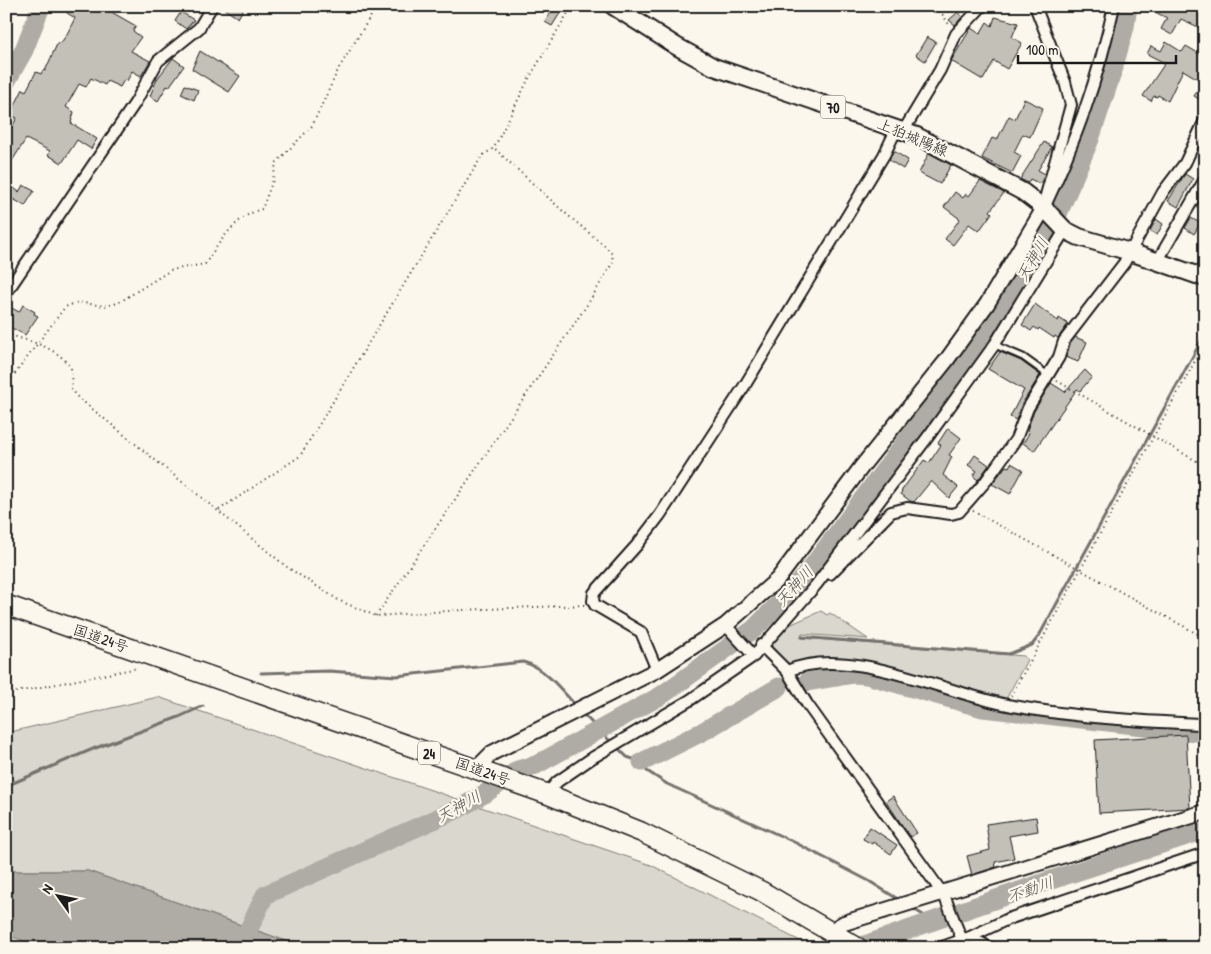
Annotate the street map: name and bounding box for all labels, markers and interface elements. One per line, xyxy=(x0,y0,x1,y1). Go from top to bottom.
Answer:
scale bar xyxy=(1018,32,1176,64)
text: 100 m xyxy=(1026,39,1059,60)
road number: 70 xyxy=(820,95,846,118)
street label: 上狛城陽線 xyxy=(874,113,952,161)
water label: 天神川 xyxy=(1010,233,1054,285)
water label: 天神川 xyxy=(770,561,818,611)
street label: 国道24号 xyxy=(70,619,132,657)
road number: 24 xyxy=(418,741,440,764)
street label: 国道24号 xyxy=(452,752,514,790)
water label: 天神川 xyxy=(432,785,484,827)
water label: 不動川 xyxy=(1004,871,1056,907)
north arrow xyxy=(32,872,82,922)
text: N xyxy=(37,880,57,897)

